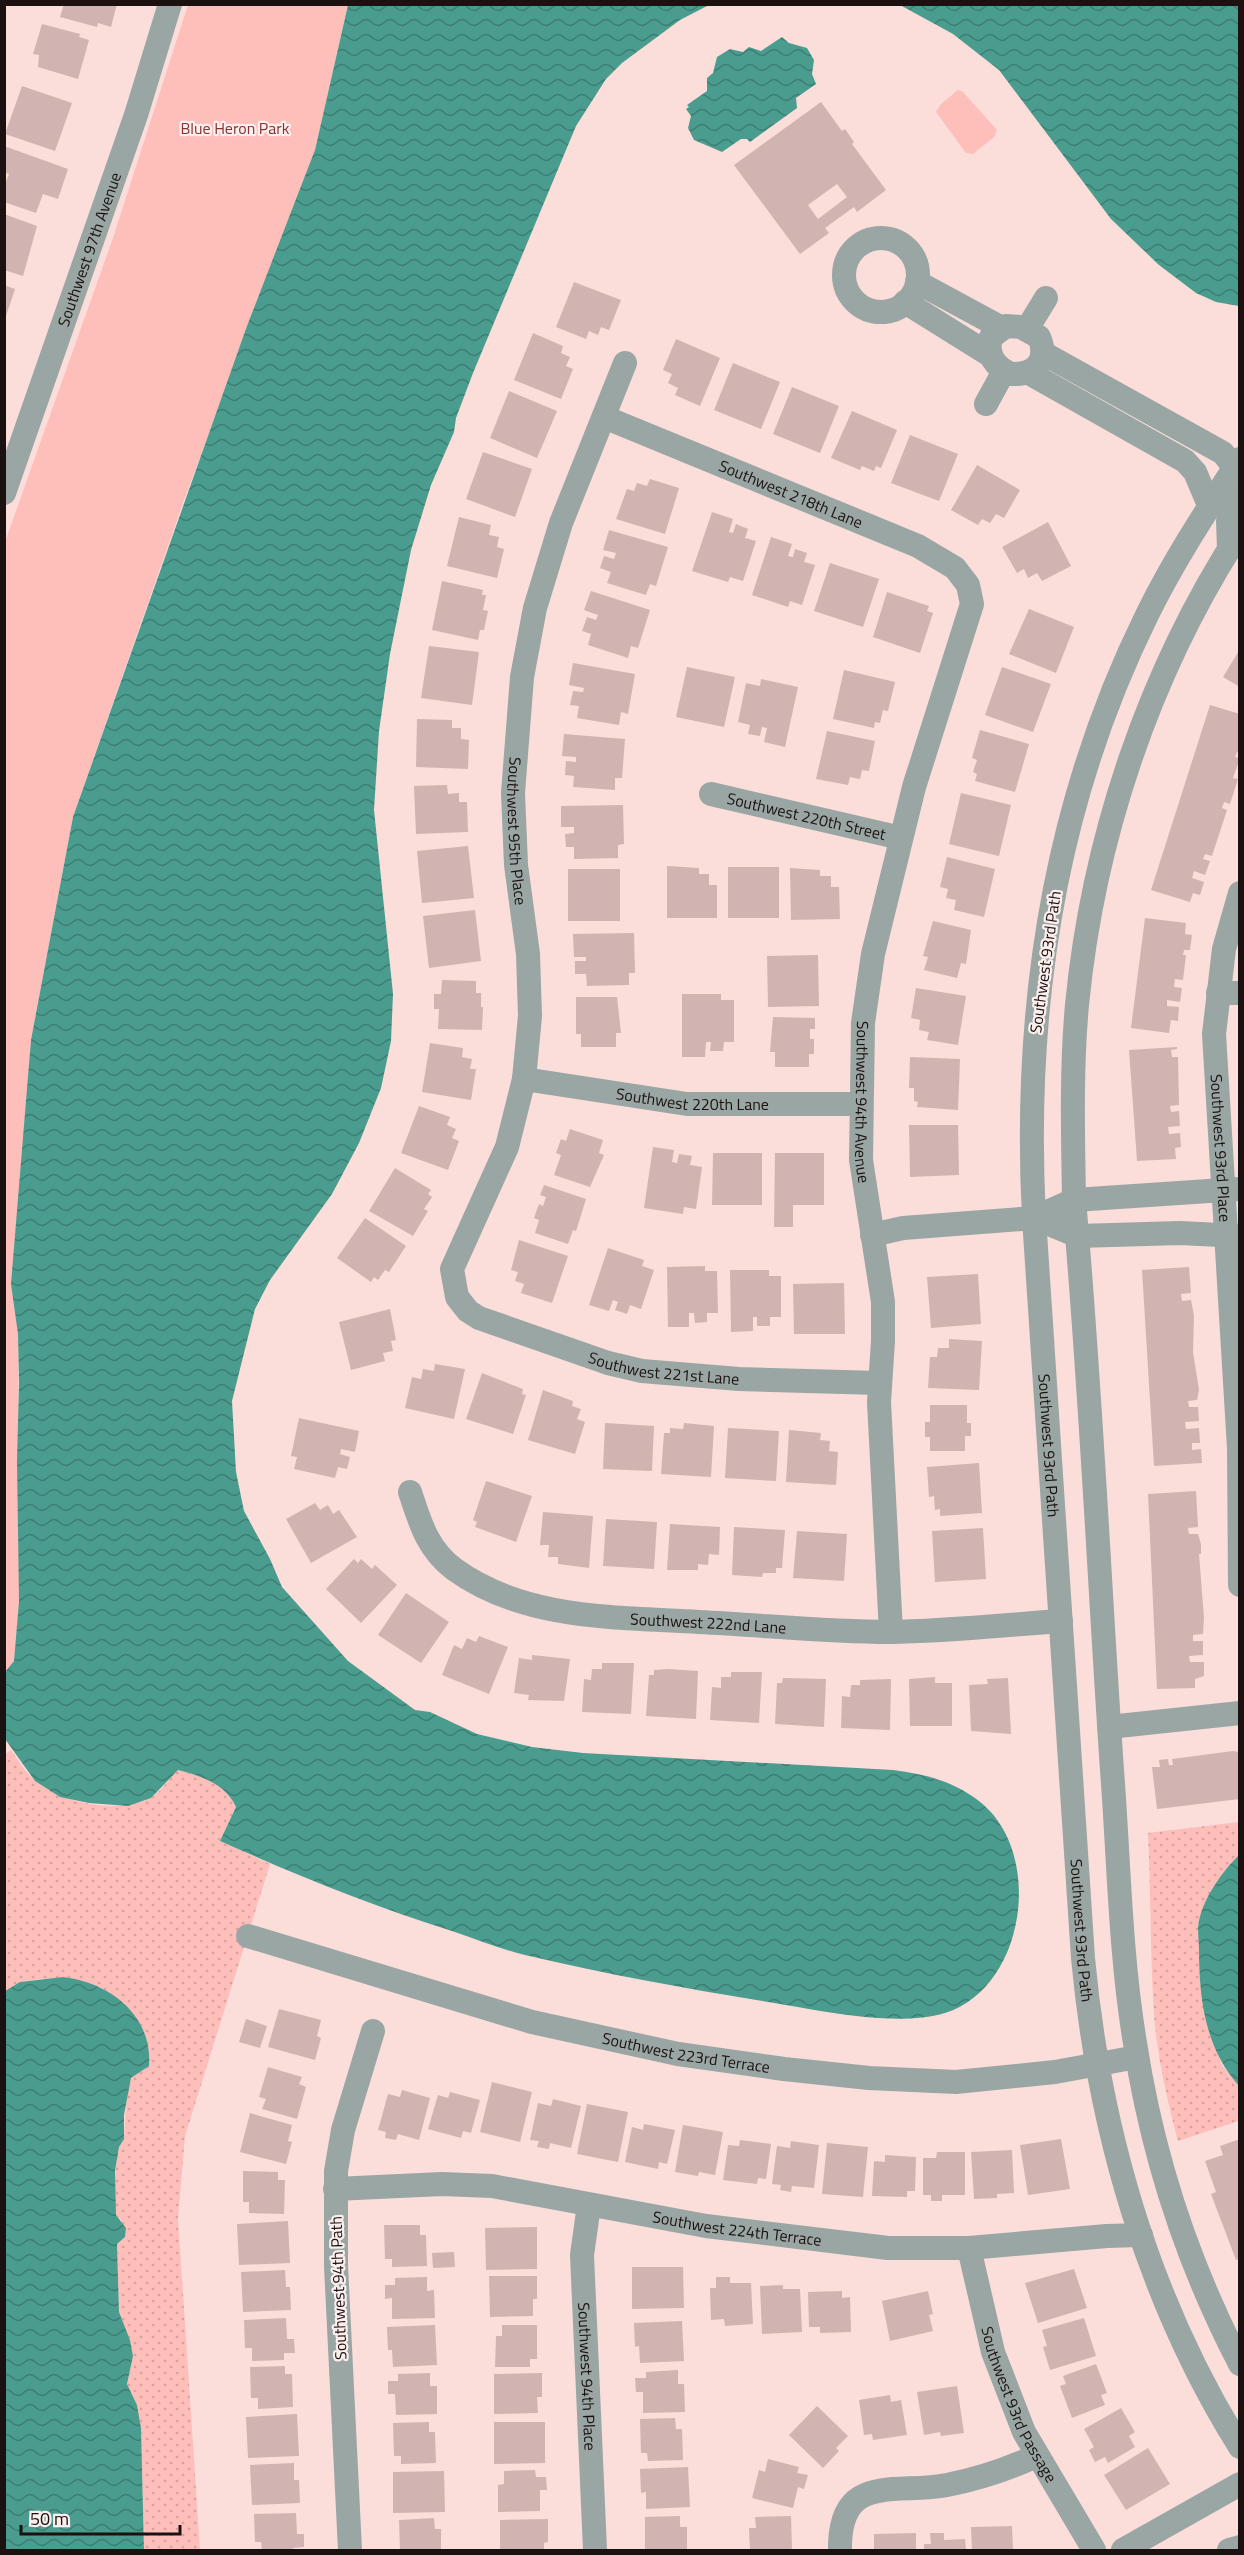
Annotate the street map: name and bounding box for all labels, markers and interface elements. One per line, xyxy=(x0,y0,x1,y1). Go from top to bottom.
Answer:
park label: Blue Heron Park xyxy=(180,116,290,140)
street label: Southwest 97th Avenue xyxy=(51,169,127,330)
street label: Southwest 218th Lane xyxy=(715,453,866,534)
street label: Southwest 95th Place xyxy=(501,756,533,907)
street label: Southwest 220th Street xyxy=(725,786,889,846)
street label: Southwest 93rd Path xyxy=(1023,889,1067,1035)
street label: Southwest 94th Avenue xyxy=(849,1021,876,1185)
street label: Southwest 93rd Place xyxy=(1204,1073,1237,1223)
street label: Southwest 220th Lane xyxy=(614,1081,769,1116)
street label: Southwest 221st Lane xyxy=(585,1345,740,1391)
street label: Southwest 93rd Path xyxy=(1032,1373,1066,1518)
street label: Southwest 222nd Lane xyxy=(629,1606,787,1640)
street label: Southwest 93rd Path xyxy=(1064,1858,1100,2003)
street label: Southwest 223rd Terrace xyxy=(600,2026,772,2079)
street label: Southwest 224th Terrace xyxy=(651,2204,823,2252)
street label: Southwest 94th Path xyxy=(323,2216,353,2360)
street label: Southwest 94th Place xyxy=(572,2302,603,2451)
street label: Southwest 93rd Passage xyxy=(975,2324,1063,2487)
scale bar xyxy=(21,2498,180,2536)
text: 50 m xyxy=(30,2505,69,2532)

